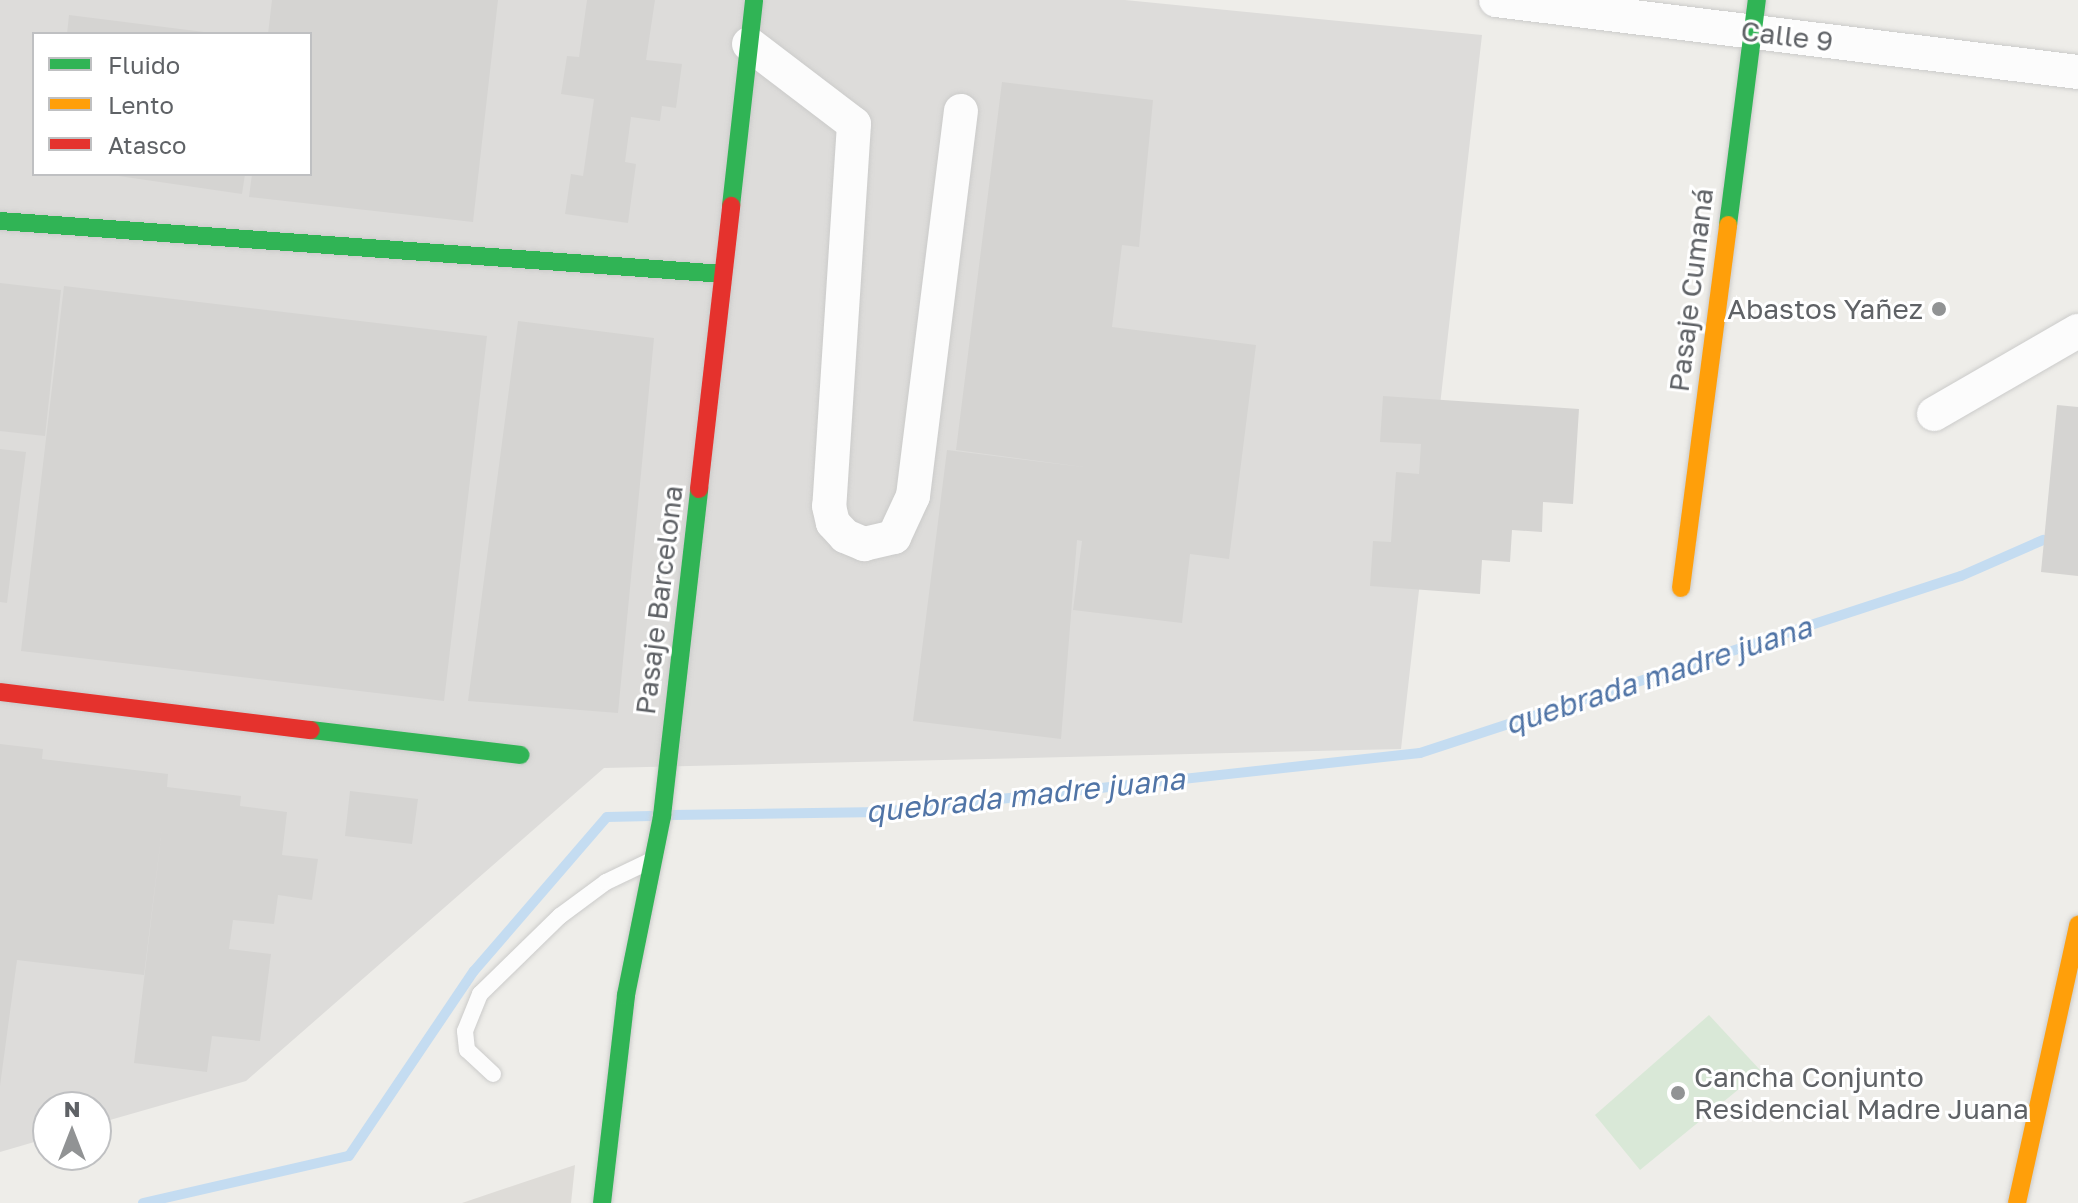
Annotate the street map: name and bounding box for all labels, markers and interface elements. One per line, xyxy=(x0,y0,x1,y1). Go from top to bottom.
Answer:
street label: Calle 9 xyxy=(1739,14,1835,58)
legend xyxy=(32,32,312,176)
text: Fluido xyxy=(108,50,180,79)
text: Lento xyxy=(108,90,174,119)
text: Atasco xyxy=(108,130,186,159)
street label: Pasaje Cumaná xyxy=(1662,186,1720,394)
place label: Abastos Yañez xyxy=(1727,292,1923,326)
marker: Abastos Yañez xyxy=(1930,300,1948,318)
street label: Pasaje Barcelona xyxy=(628,484,690,716)
water label: quebrada madre juana xyxy=(1500,608,1816,742)
water label: quebrada madre juana xyxy=(864,760,1186,830)
place label: Cancha Conjunto Residencial Madre Juana xyxy=(1694,1060,2029,1126)
marker: Cancha Conjunto Residencial Madre Juana xyxy=(1669,1084,1687,1102)
north arrow xyxy=(32,1091,112,1171)
text: N xyxy=(64,1095,80,1122)

